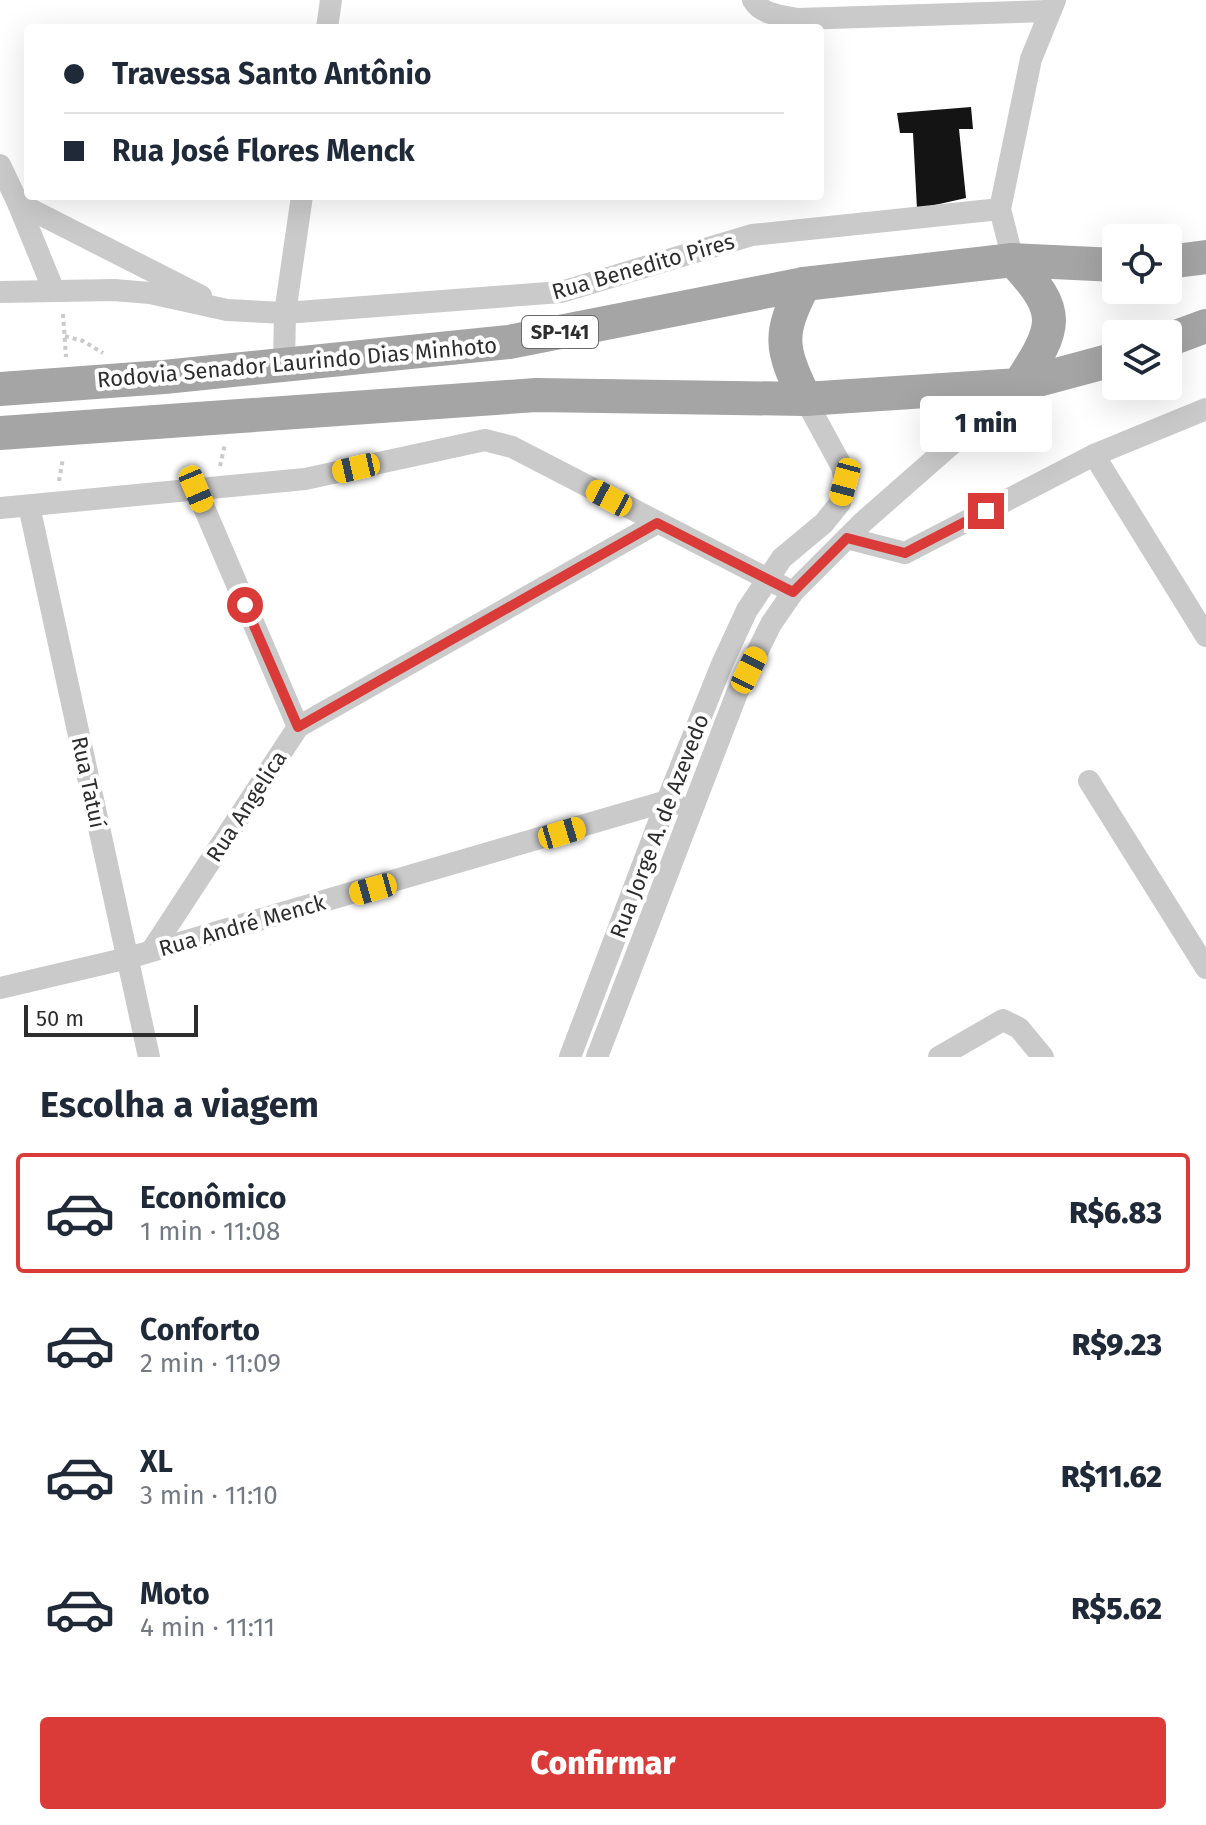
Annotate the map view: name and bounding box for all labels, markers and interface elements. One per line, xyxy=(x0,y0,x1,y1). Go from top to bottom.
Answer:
text: Travessa Santo Antônio xyxy=(112,56,431,92)
text: Rua José Flores Menck xyxy=(112,133,415,169)
map controls xyxy=(1102,224,1182,400)
button: locate xyxy=(1102,224,1182,304)
street label: Rua Benedito Pires xyxy=(549,227,738,305)
road number: SP-141 xyxy=(522,316,598,348)
button: layers xyxy=(1102,320,1182,400)
street label: Rodovia Senador Laurindo Dias Minhoto xyxy=(96,332,498,393)
callout: 1 min xyxy=(920,395,1052,451)
text: 1 min xyxy=(955,408,1017,439)
car xyxy=(330,451,382,485)
car xyxy=(827,456,863,508)
car xyxy=(176,462,216,516)
car xyxy=(582,476,636,520)
route end xyxy=(968,493,1004,529)
route start xyxy=(227,587,263,623)
car xyxy=(728,643,770,697)
street label: Rua Jorge A. de Azevedo xyxy=(604,710,715,942)
street label: Rua Tatuí xyxy=(66,734,111,830)
street label: Rua Angelica xyxy=(200,745,292,867)
car xyxy=(536,815,588,851)
car xyxy=(347,871,399,907)
street label: Rua André Menck xyxy=(156,889,329,962)
scale bar xyxy=(24,1001,198,1037)
text: 50 m xyxy=(36,1005,84,1032)
text: Escolha a viagem xyxy=(40,1083,319,1127)
icon: car xyxy=(44,1177,116,1249)
text: Econômico xyxy=(140,1180,286,1216)
text: R$6.83 xyxy=(1069,1195,1162,1231)
text: 1 min · 11:08 xyxy=(140,1216,280,1247)
icon: car xyxy=(44,1309,116,1381)
text: Conforto xyxy=(140,1312,260,1348)
text: R$9.23 xyxy=(1072,1327,1162,1363)
text: 2 min · 11:09 xyxy=(140,1348,281,1379)
icon: car xyxy=(44,1441,116,1513)
text: XL xyxy=(140,1444,173,1480)
text: R$11.62 xyxy=(1061,1459,1162,1495)
text: 3 min · 11:10 xyxy=(140,1480,278,1511)
icon: car xyxy=(44,1573,116,1645)
text: Moto xyxy=(140,1576,210,1612)
text: R$5.62 xyxy=(1071,1591,1162,1627)
text: 4 min · 11:11 xyxy=(140,1612,275,1643)
button: Confirmar xyxy=(40,1717,1166,1809)

